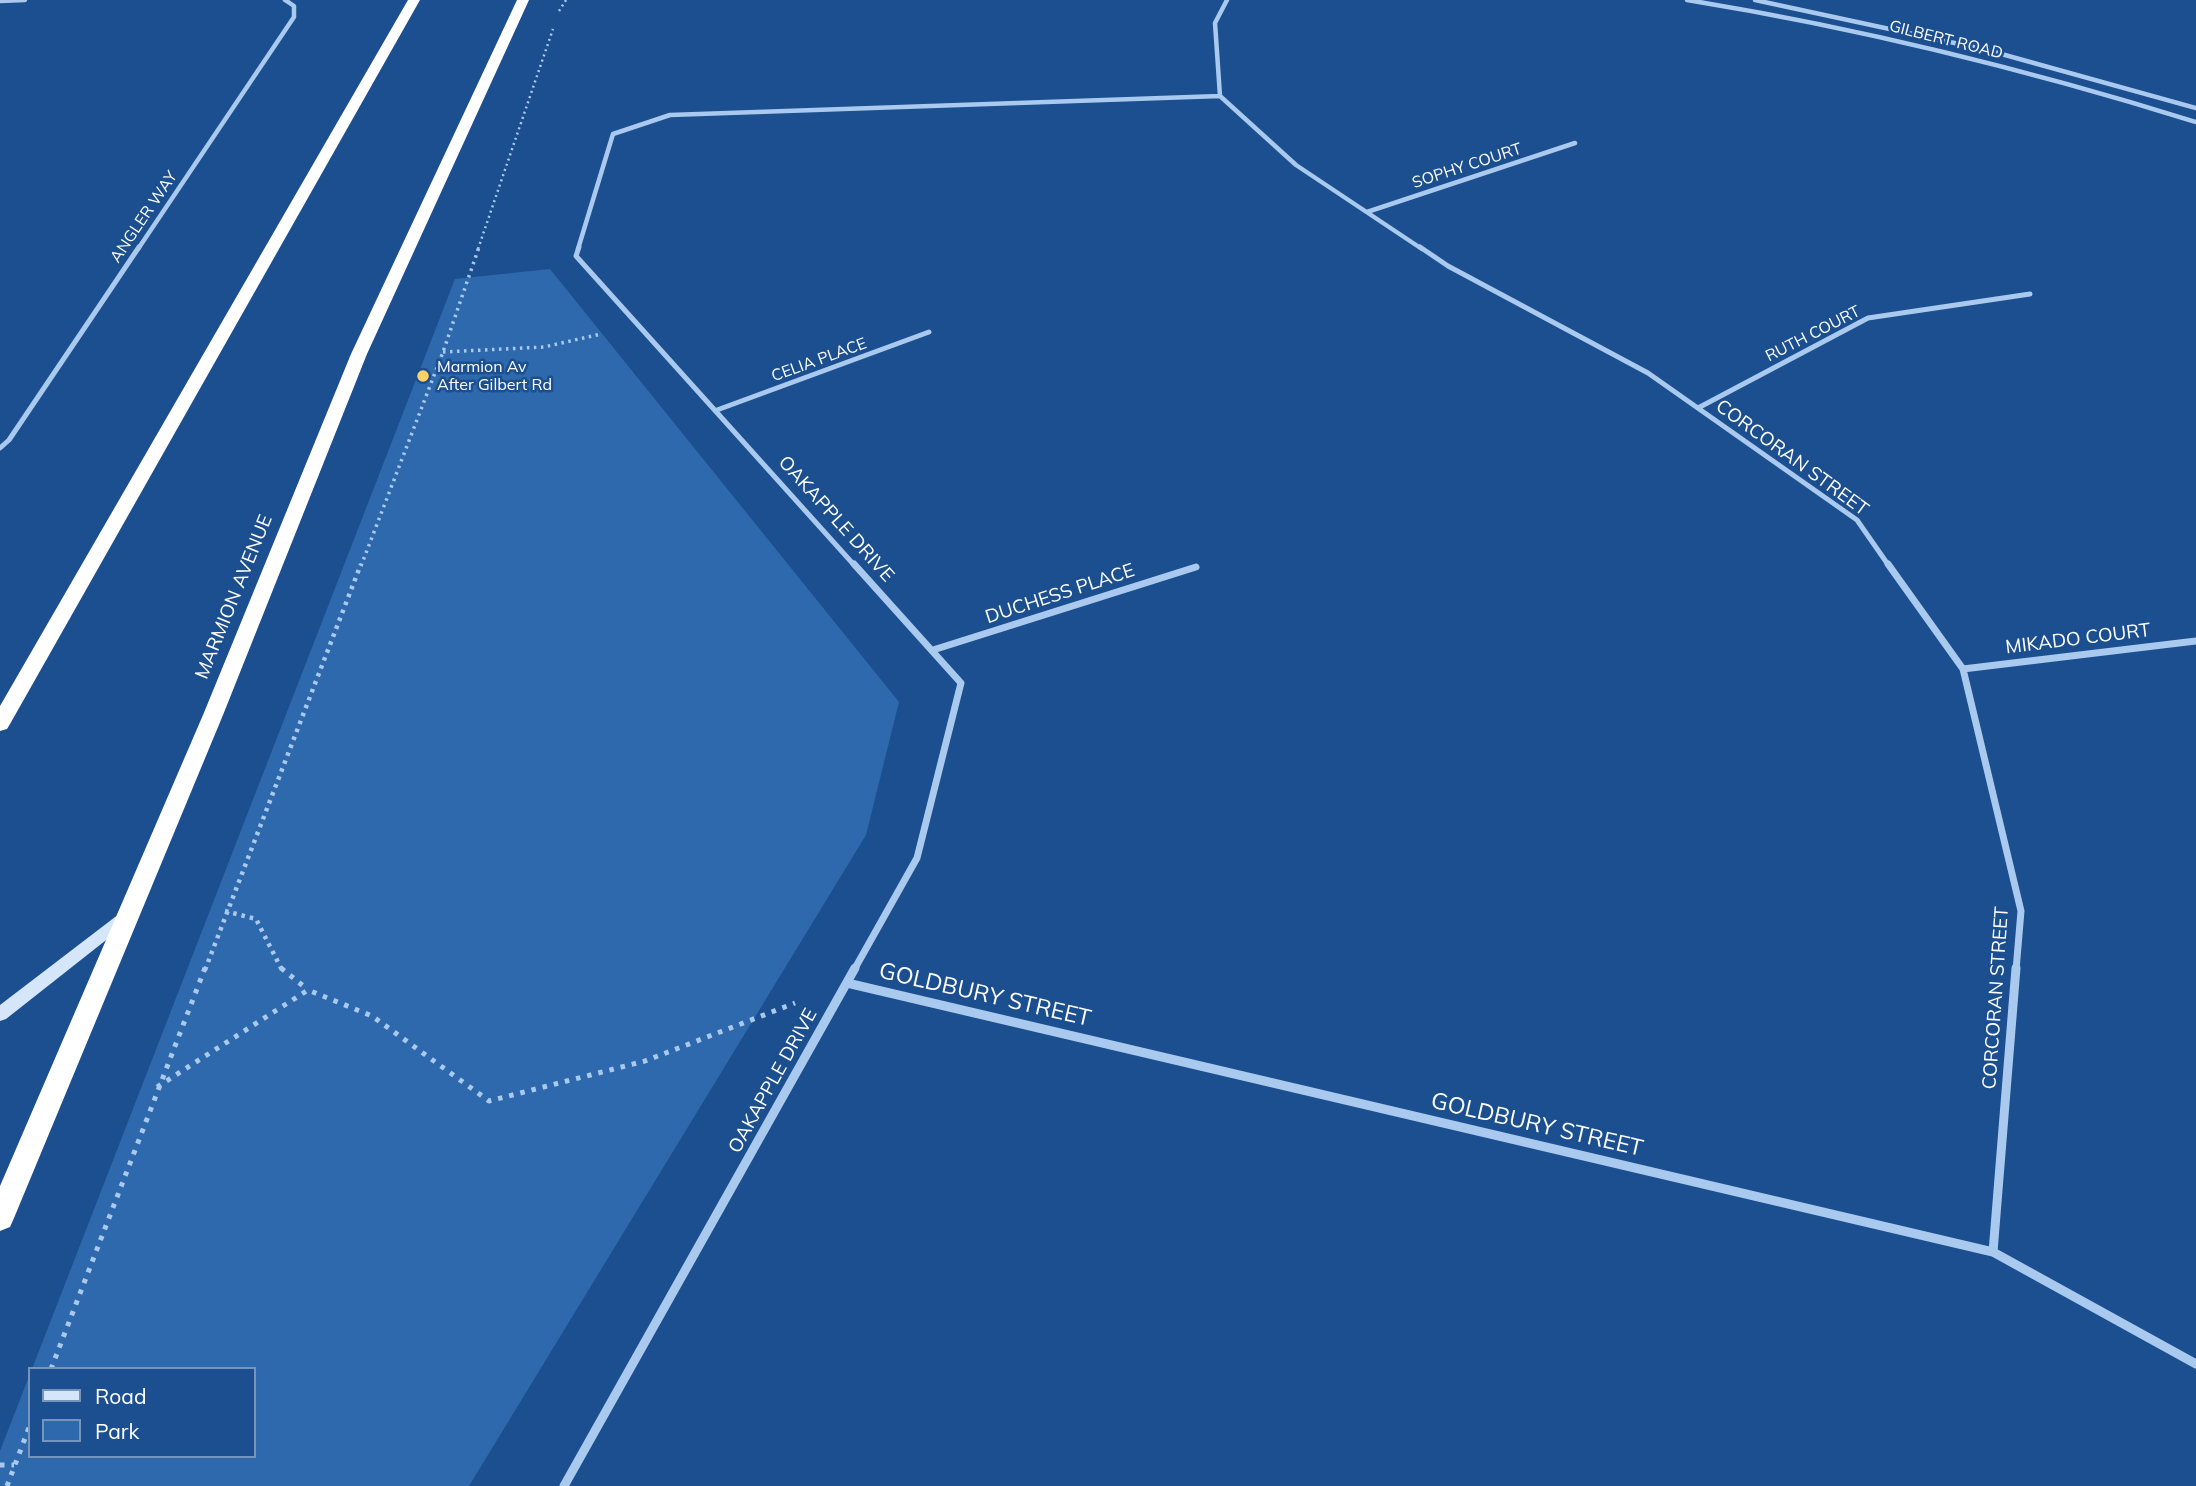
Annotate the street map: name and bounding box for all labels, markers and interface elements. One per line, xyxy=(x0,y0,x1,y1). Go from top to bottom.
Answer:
street label: GILBERT ROAD xyxy=(1887,17,2005,63)
street label: SOPHY COURT xyxy=(1410,139,1524,193)
street label: ANGLER WAY xyxy=(106,168,182,266)
street label: RUTH COURT xyxy=(1762,302,1864,366)
street label: CELIA PLACE xyxy=(769,334,869,386)
place label: Marmion Av After Gilbert Rd xyxy=(437,357,552,395)
marker: Marmion Av After Gilbert Rd xyxy=(415,368,431,384)
street label: CORCORAN STREET xyxy=(1711,395,1873,521)
street label: OAKAPPLE DRIVE xyxy=(773,451,899,587)
street label: MARMION AVENUE xyxy=(191,512,277,682)
street label: DUCHESS PLACE xyxy=(983,559,1137,629)
street label: MIKADO COURT xyxy=(2004,619,2152,659)
street label: CORCORAN STREET xyxy=(1978,906,2014,1090)
street label: GOLDBURY STREET xyxy=(876,957,1094,1033)
street label: OAKAPPLE DRIVE xyxy=(724,1005,822,1157)
street label: GOLDBURY STREET xyxy=(1428,1087,1646,1163)
legend xyxy=(28,1367,256,1458)
text: Road xyxy=(95,1383,146,1409)
text: Park xyxy=(95,1418,139,1444)

